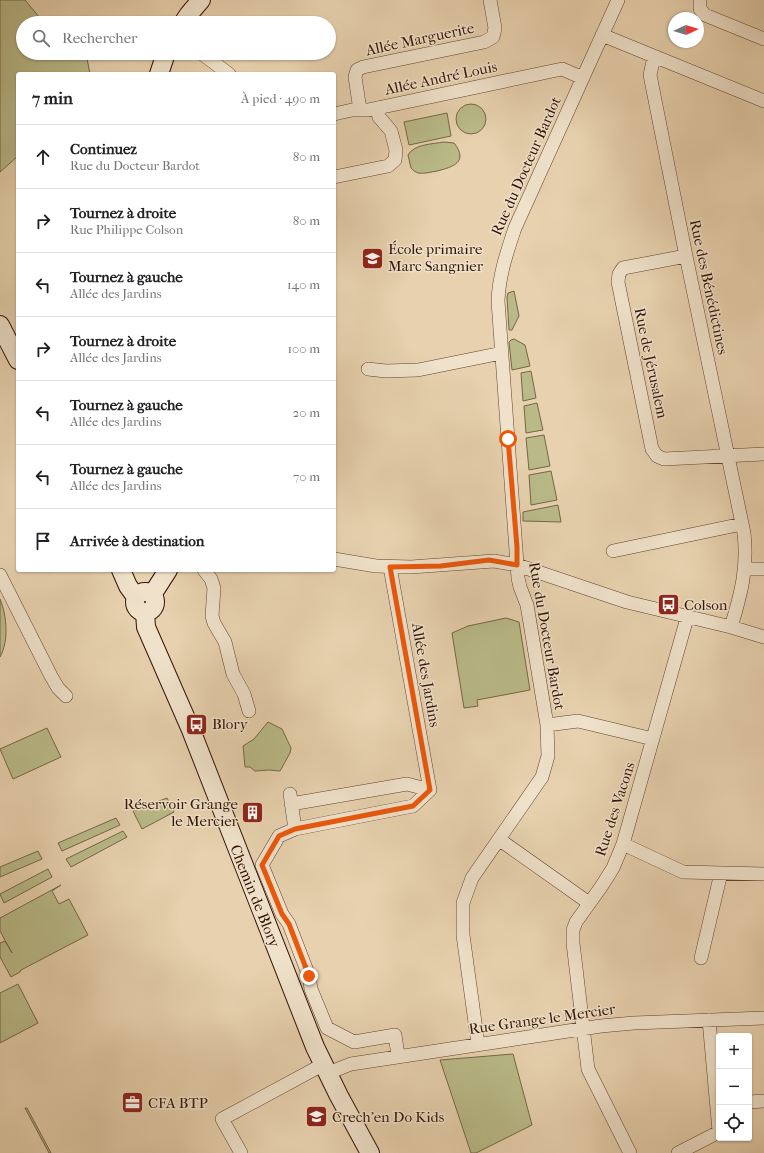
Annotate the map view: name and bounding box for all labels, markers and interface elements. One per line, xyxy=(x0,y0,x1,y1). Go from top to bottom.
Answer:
north arrow xyxy=(668,12,704,48)
search box xyxy=(16,16,336,60)
street label: Allée Marguerite xyxy=(363,19,477,60)
icon: search xyxy=(30,27,52,49)
text: Rechercher xyxy=(62,29,137,47)
street label: Allée André Louis xyxy=(382,57,499,99)
text: 7 min xyxy=(32,88,73,108)
text: À pied · 490 m xyxy=(241,91,320,106)
street label: Rue du Docteur Bardot xyxy=(487,93,565,238)
text: Continuez xyxy=(70,140,137,158)
icon: ahead xyxy=(32,146,54,168)
text: 80 m xyxy=(293,149,320,164)
text: Rue du Docteur Bardot xyxy=(70,158,200,173)
text: Tournez à droite xyxy=(70,204,176,222)
icon: right xyxy=(32,210,54,232)
text: 80 m xyxy=(293,213,320,228)
street label: Rue des Bénédictines xyxy=(686,218,732,357)
text: Rue Philippe Colson xyxy=(70,222,183,237)
place label: École primaire Marc Sangnier xyxy=(388,240,484,275)
school or university icon: École primaire Marc Sangnier xyxy=(360,245,386,271)
text: Tournez à gauche xyxy=(70,268,183,286)
icon: left xyxy=(32,274,54,296)
text: 140 m xyxy=(287,277,320,292)
text: Allée des Jardins xyxy=(70,286,162,301)
street label: Rue de Jérusalem xyxy=(630,306,672,420)
text: Tournez à droite xyxy=(70,332,176,350)
icon: right xyxy=(32,338,54,360)
text: 100 m xyxy=(287,341,320,356)
text: Allée des Jardins xyxy=(70,350,162,365)
text: Tournez à gauche xyxy=(70,396,183,414)
icon: left xyxy=(32,402,54,424)
text: 20 m xyxy=(293,405,320,420)
text: Allée des Jardins xyxy=(70,414,162,429)
route start xyxy=(499,430,517,448)
text: Tournez à gauche xyxy=(70,460,183,478)
icon: left xyxy=(32,466,54,488)
text: 70 m xyxy=(293,469,320,484)
text: Allée des Jardins xyxy=(70,478,162,493)
icon: arrive xyxy=(32,530,54,552)
text: Arrivée à destination xyxy=(70,532,205,550)
street label: Rue du Docteur Bardot xyxy=(525,561,569,712)
bus stop icon: Colson xyxy=(655,592,681,618)
place label: Colson xyxy=(684,596,728,614)
street label: Allée des Jardins xyxy=(408,620,444,729)
bus stop icon: Blory xyxy=(183,711,209,737)
place label: Blory xyxy=(212,715,249,733)
street label: Rue des Vacons xyxy=(591,759,639,858)
place label: Réservoir Grange le Mercier xyxy=(124,795,239,830)
building icon: Réservoir Grange le Mercier xyxy=(240,800,266,826)
street label: Chemin de Blory xyxy=(226,842,284,951)
route end xyxy=(300,967,318,985)
street label: Rue Grange le Mercier xyxy=(468,1000,617,1038)
map controls xyxy=(716,1033,752,1141)
button: + xyxy=(716,1033,752,1069)
button: − xyxy=(716,1069,752,1105)
office icon: CFA BTP xyxy=(120,1090,146,1116)
place label: CFA BTP xyxy=(148,1094,208,1112)
school or university icon: Crech'en Do Kids xyxy=(303,1104,329,1130)
button: locate xyxy=(716,1105,752,1141)
place label: Crech'en Do Kids xyxy=(332,1108,445,1126)

